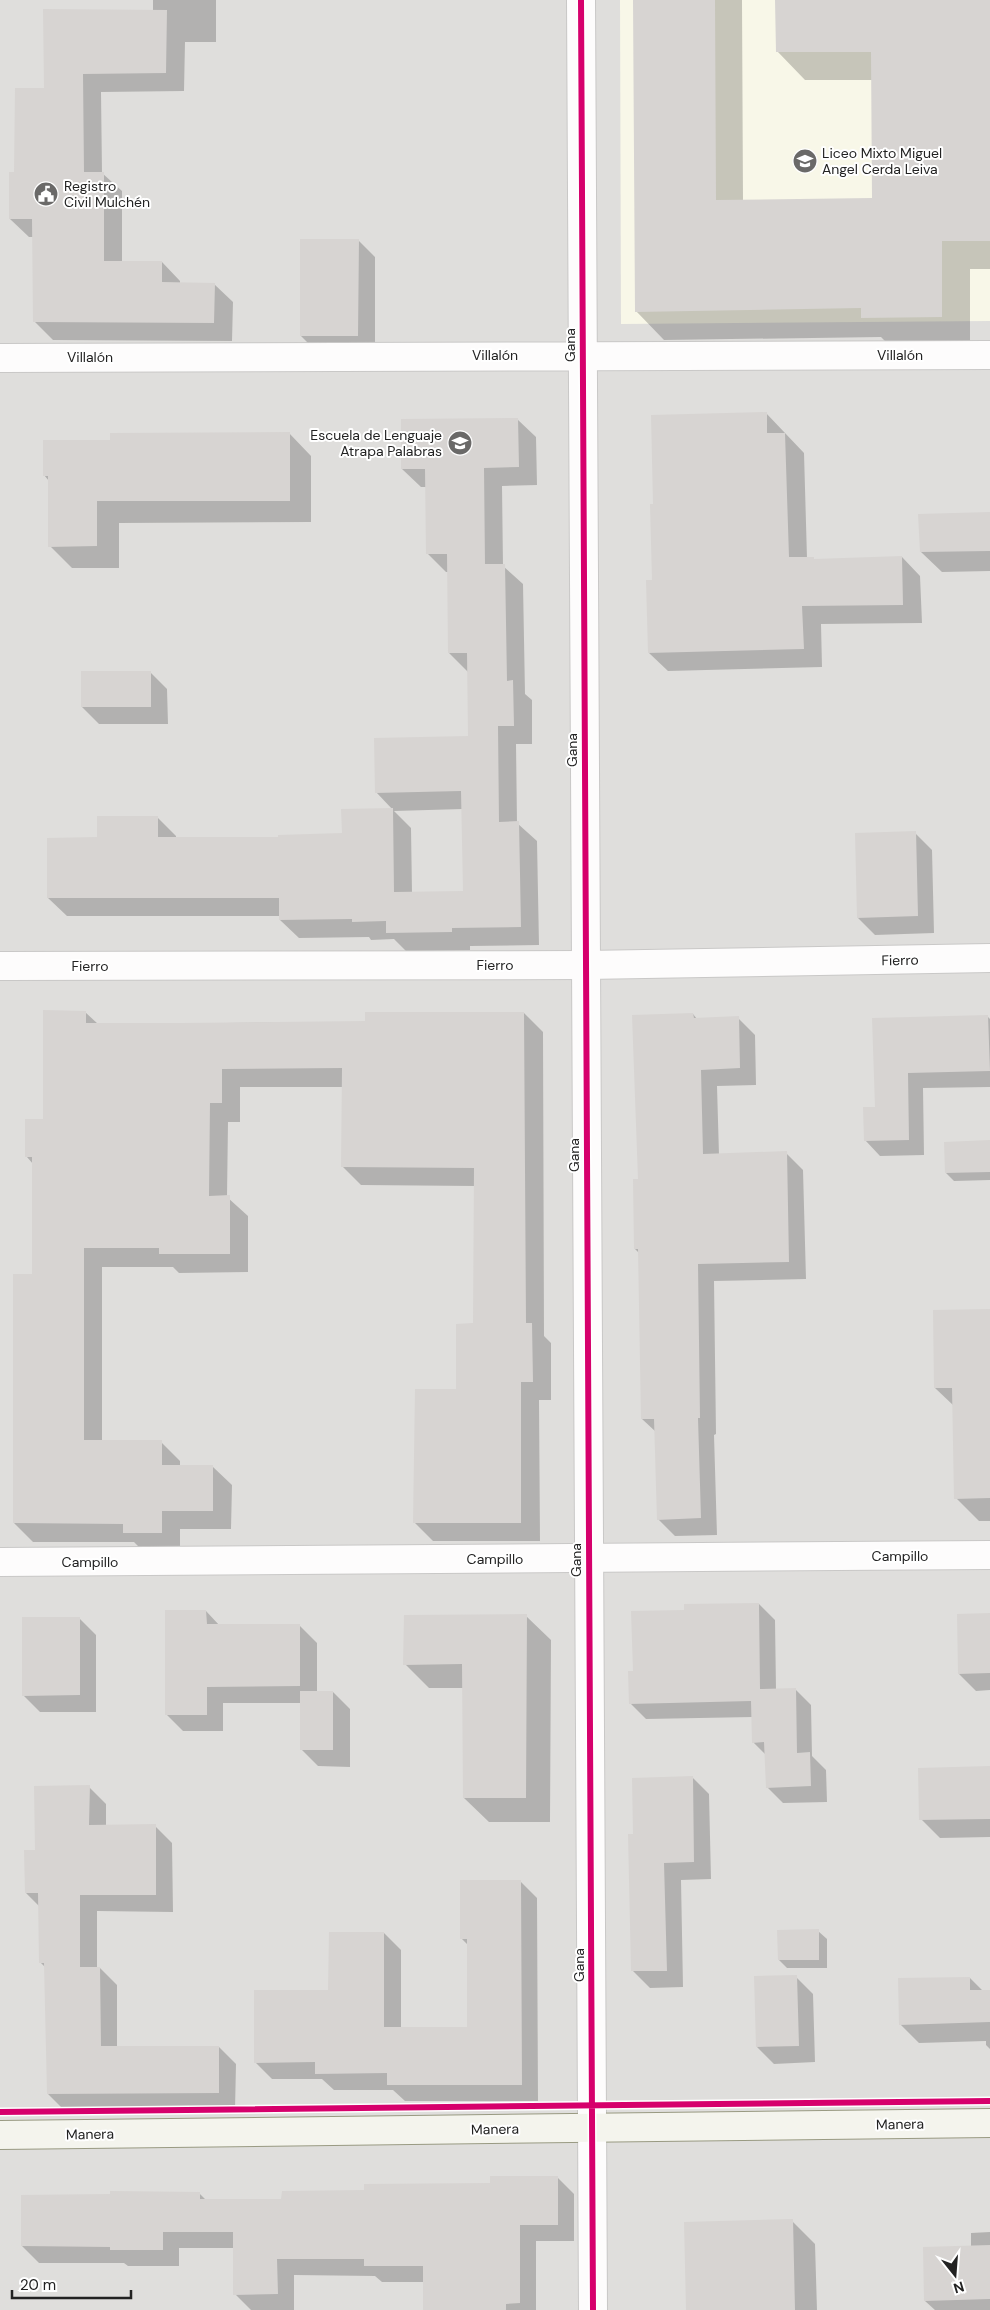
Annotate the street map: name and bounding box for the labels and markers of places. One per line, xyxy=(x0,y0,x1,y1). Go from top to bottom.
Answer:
place label: Liceo Mixto Miguel Angel Cerda Leiva xyxy=(822,144,942,178)
school or university icon: Liceo Mixto Miguel Angel Cerda Leiva xyxy=(792,148,818,174)
place label: Registro Civil Mulchén xyxy=(64,177,150,211)
public building icon: Registro Civil Mulchén xyxy=(33,181,59,207)
place label: Escuela de Lenguaje Atrapa Palabras xyxy=(310,426,442,460)
school or university icon: Escuela de Lenguaje Atrapa Palabras xyxy=(447,430,473,456)

